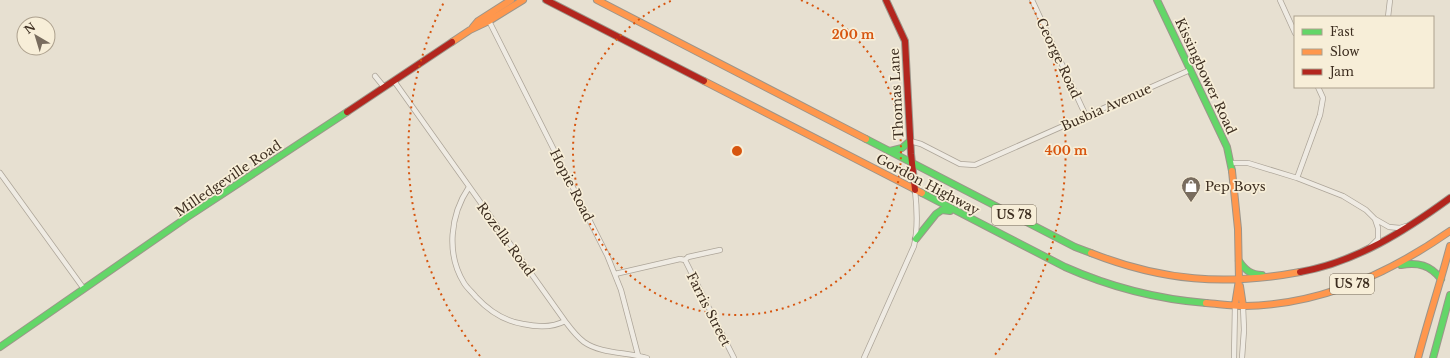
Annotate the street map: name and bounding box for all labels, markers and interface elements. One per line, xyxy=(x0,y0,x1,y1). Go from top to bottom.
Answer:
street label: George Road xyxy=(1032,15,1085,101)
street label: Kissingbower Road xyxy=(1171,15,1240,137)
north arrow xyxy=(16,16,56,56)
legend xyxy=(1294,16,1434,88)
text: N xyxy=(21,19,39,37)
text: Fast xyxy=(1330,24,1355,39)
text: 200 m xyxy=(832,27,875,42)
text: Slow xyxy=(1330,44,1360,59)
street label: Thomas Lane xyxy=(886,48,907,140)
text: Jam xyxy=(1328,64,1354,79)
street label: Busbia Avenue xyxy=(1058,80,1154,135)
street label: Milledgeville Road xyxy=(172,136,285,220)
text: 400 m xyxy=(1045,143,1088,158)
centre of rings xyxy=(730,144,744,158)
street label: Hopie Road xyxy=(546,146,597,225)
street label: Gordon Highway xyxy=(873,150,983,219)
shop icon: Pep Boys xyxy=(1180,175,1202,203)
place label: Pep Boys xyxy=(1205,178,1266,195)
street label: Rozella Road xyxy=(473,199,538,280)
road number: US 78 xyxy=(992,205,1036,225)
street label: Farris Street xyxy=(683,269,735,349)
road number: US 78 xyxy=(1330,274,1374,294)

